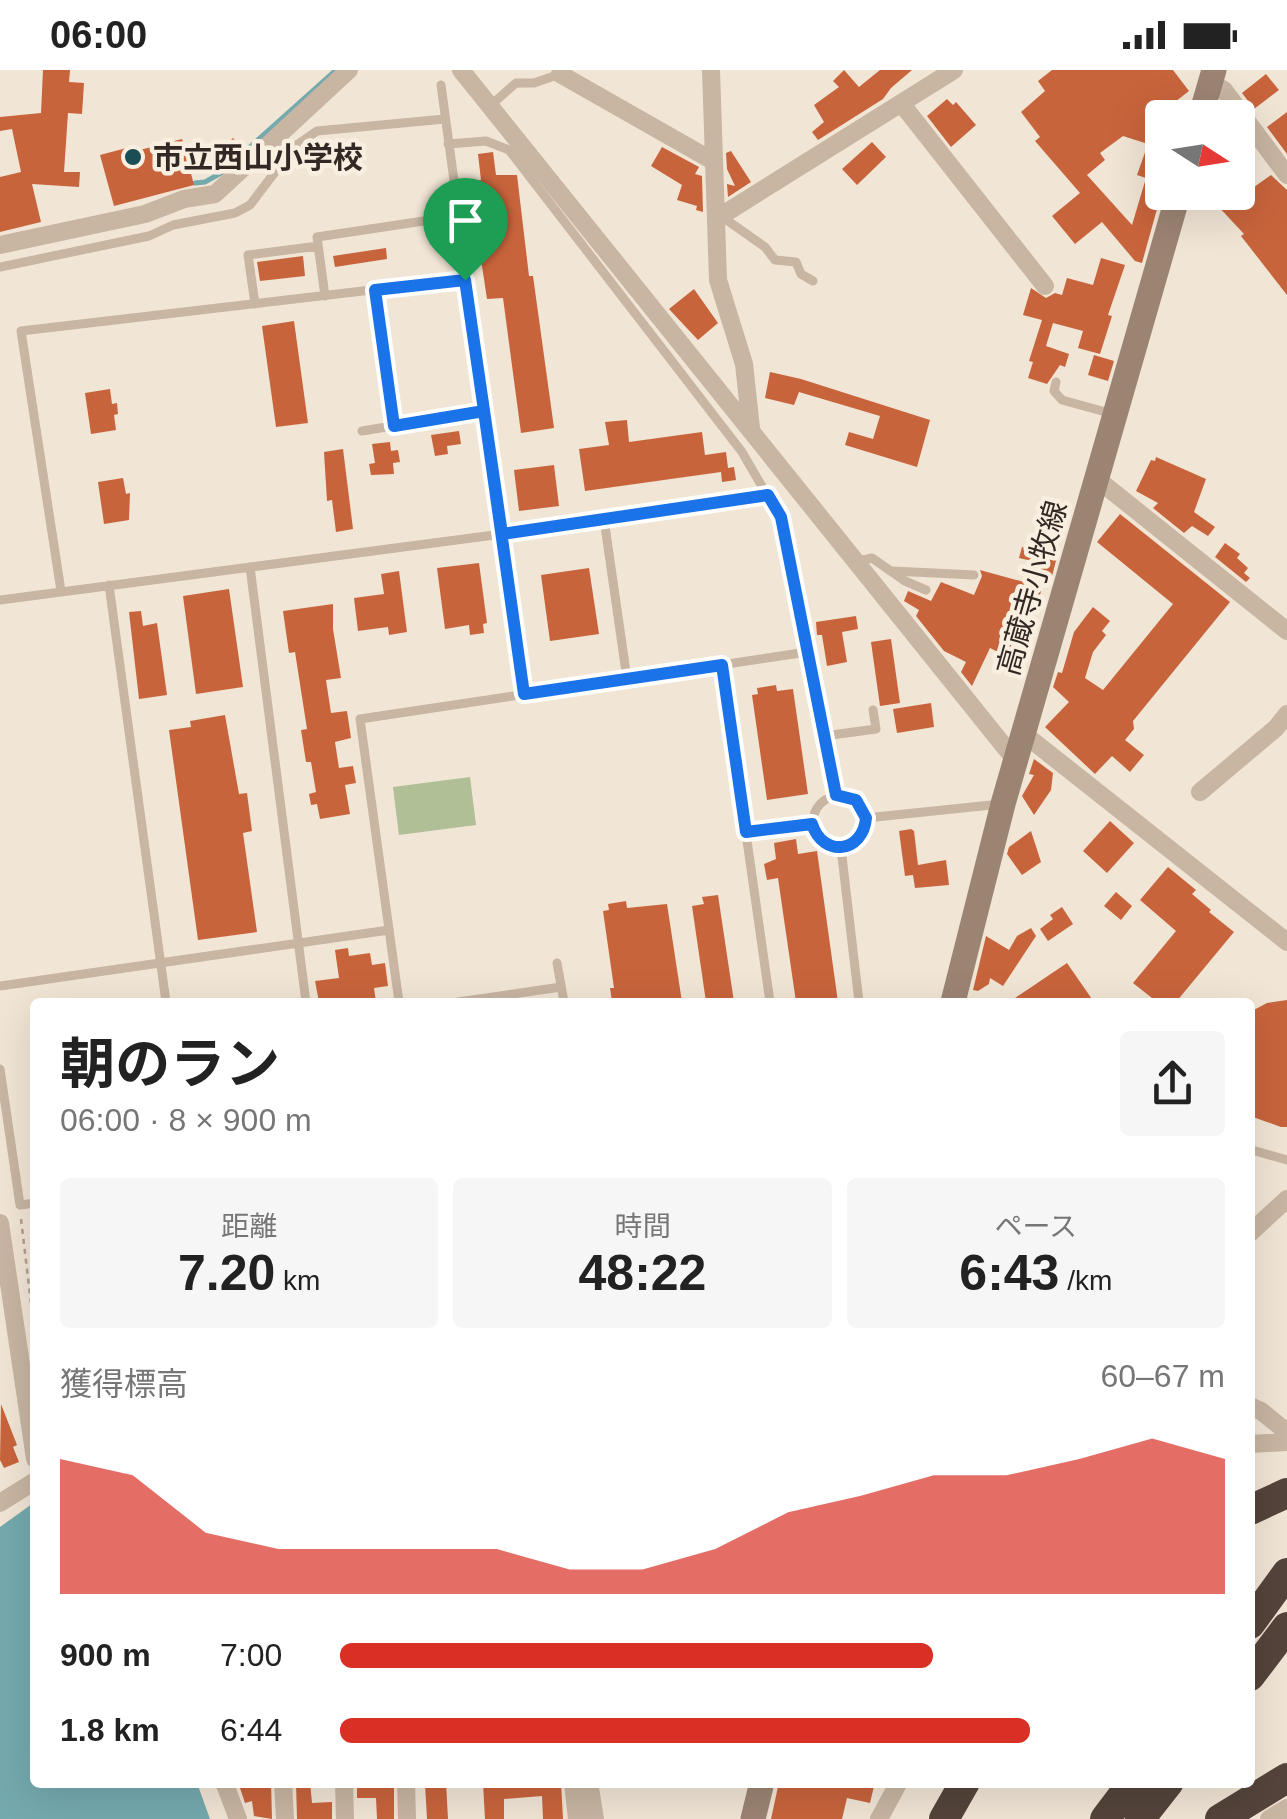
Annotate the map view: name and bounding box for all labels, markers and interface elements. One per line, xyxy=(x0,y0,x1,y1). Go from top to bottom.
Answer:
text: 06:00 xyxy=(50,14,147,56)
north arrow xyxy=(1145,100,1255,210)
map controls xyxy=(1145,100,1255,210)
place label: 市立西山小学校 xyxy=(153,141,363,174)
marker: 市立西山小学校 xyxy=(122,146,144,168)
pin xyxy=(423,178,508,281)
icon: arrive xyxy=(438,193,493,248)
street label: 高蔵寺小牧線 xyxy=(991,497,1073,679)
button: share xyxy=(1120,1031,1225,1136)
text: 朝のラン xyxy=(60,1033,280,1095)
text: 06:00 · 8 × 900 m xyxy=(60,1102,312,1138)
text: 距離 xyxy=(221,1211,277,1242)
text: 時間 xyxy=(614,1211,671,1242)
text: ペース xyxy=(995,1211,1077,1242)
text: 7.20 xyxy=(178,1245,275,1301)
text: 48:22 xyxy=(579,1245,706,1301)
text: 6:43 xyxy=(959,1245,1059,1301)
text: km xyxy=(275,1265,320,1296)
text: /km xyxy=(1059,1265,1112,1296)
text: 60–67 m xyxy=(1100,1358,1225,1394)
text: 獲得標高 xyxy=(60,1366,188,1402)
text: 900 m xyxy=(60,1637,151,1673)
text: 7:00 xyxy=(220,1637,282,1673)
text: 1.8 km xyxy=(60,1712,160,1748)
text: 6:44 xyxy=(220,1712,282,1748)

